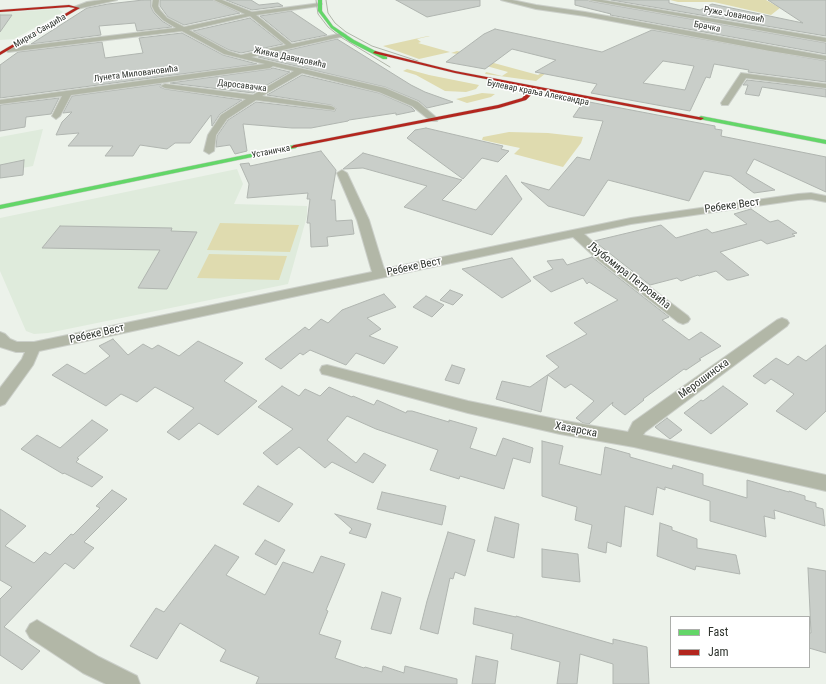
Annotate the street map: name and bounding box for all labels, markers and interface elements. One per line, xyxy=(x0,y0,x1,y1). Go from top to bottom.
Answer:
street label: Руже Јовановић xyxy=(703,4,765,26)
street label: Мирка Сандића xyxy=(12,12,68,50)
street label: Брачка xyxy=(693,19,721,35)
street label: Живка Давидовића xyxy=(253,45,327,71)
street label: Лунета Миловановића xyxy=(93,63,179,85)
street label: Даросавачка xyxy=(217,78,267,94)
street label: Булевар краља Александра xyxy=(486,78,590,108)
street label: Устаничка xyxy=(251,143,291,161)
street label: Ребеке Вест xyxy=(704,196,760,216)
street label: Љубомира Петровића xyxy=(585,240,673,312)
street label: Ребеке Вест xyxy=(385,255,443,279)
street label: Ребеке Вест xyxy=(68,321,126,347)
street label: Мерошинска xyxy=(676,356,732,402)
street label: Хазарска xyxy=(554,419,598,441)
legend xyxy=(670,616,810,668)
text: Fast xyxy=(708,625,728,639)
text: Jam xyxy=(708,645,729,659)

